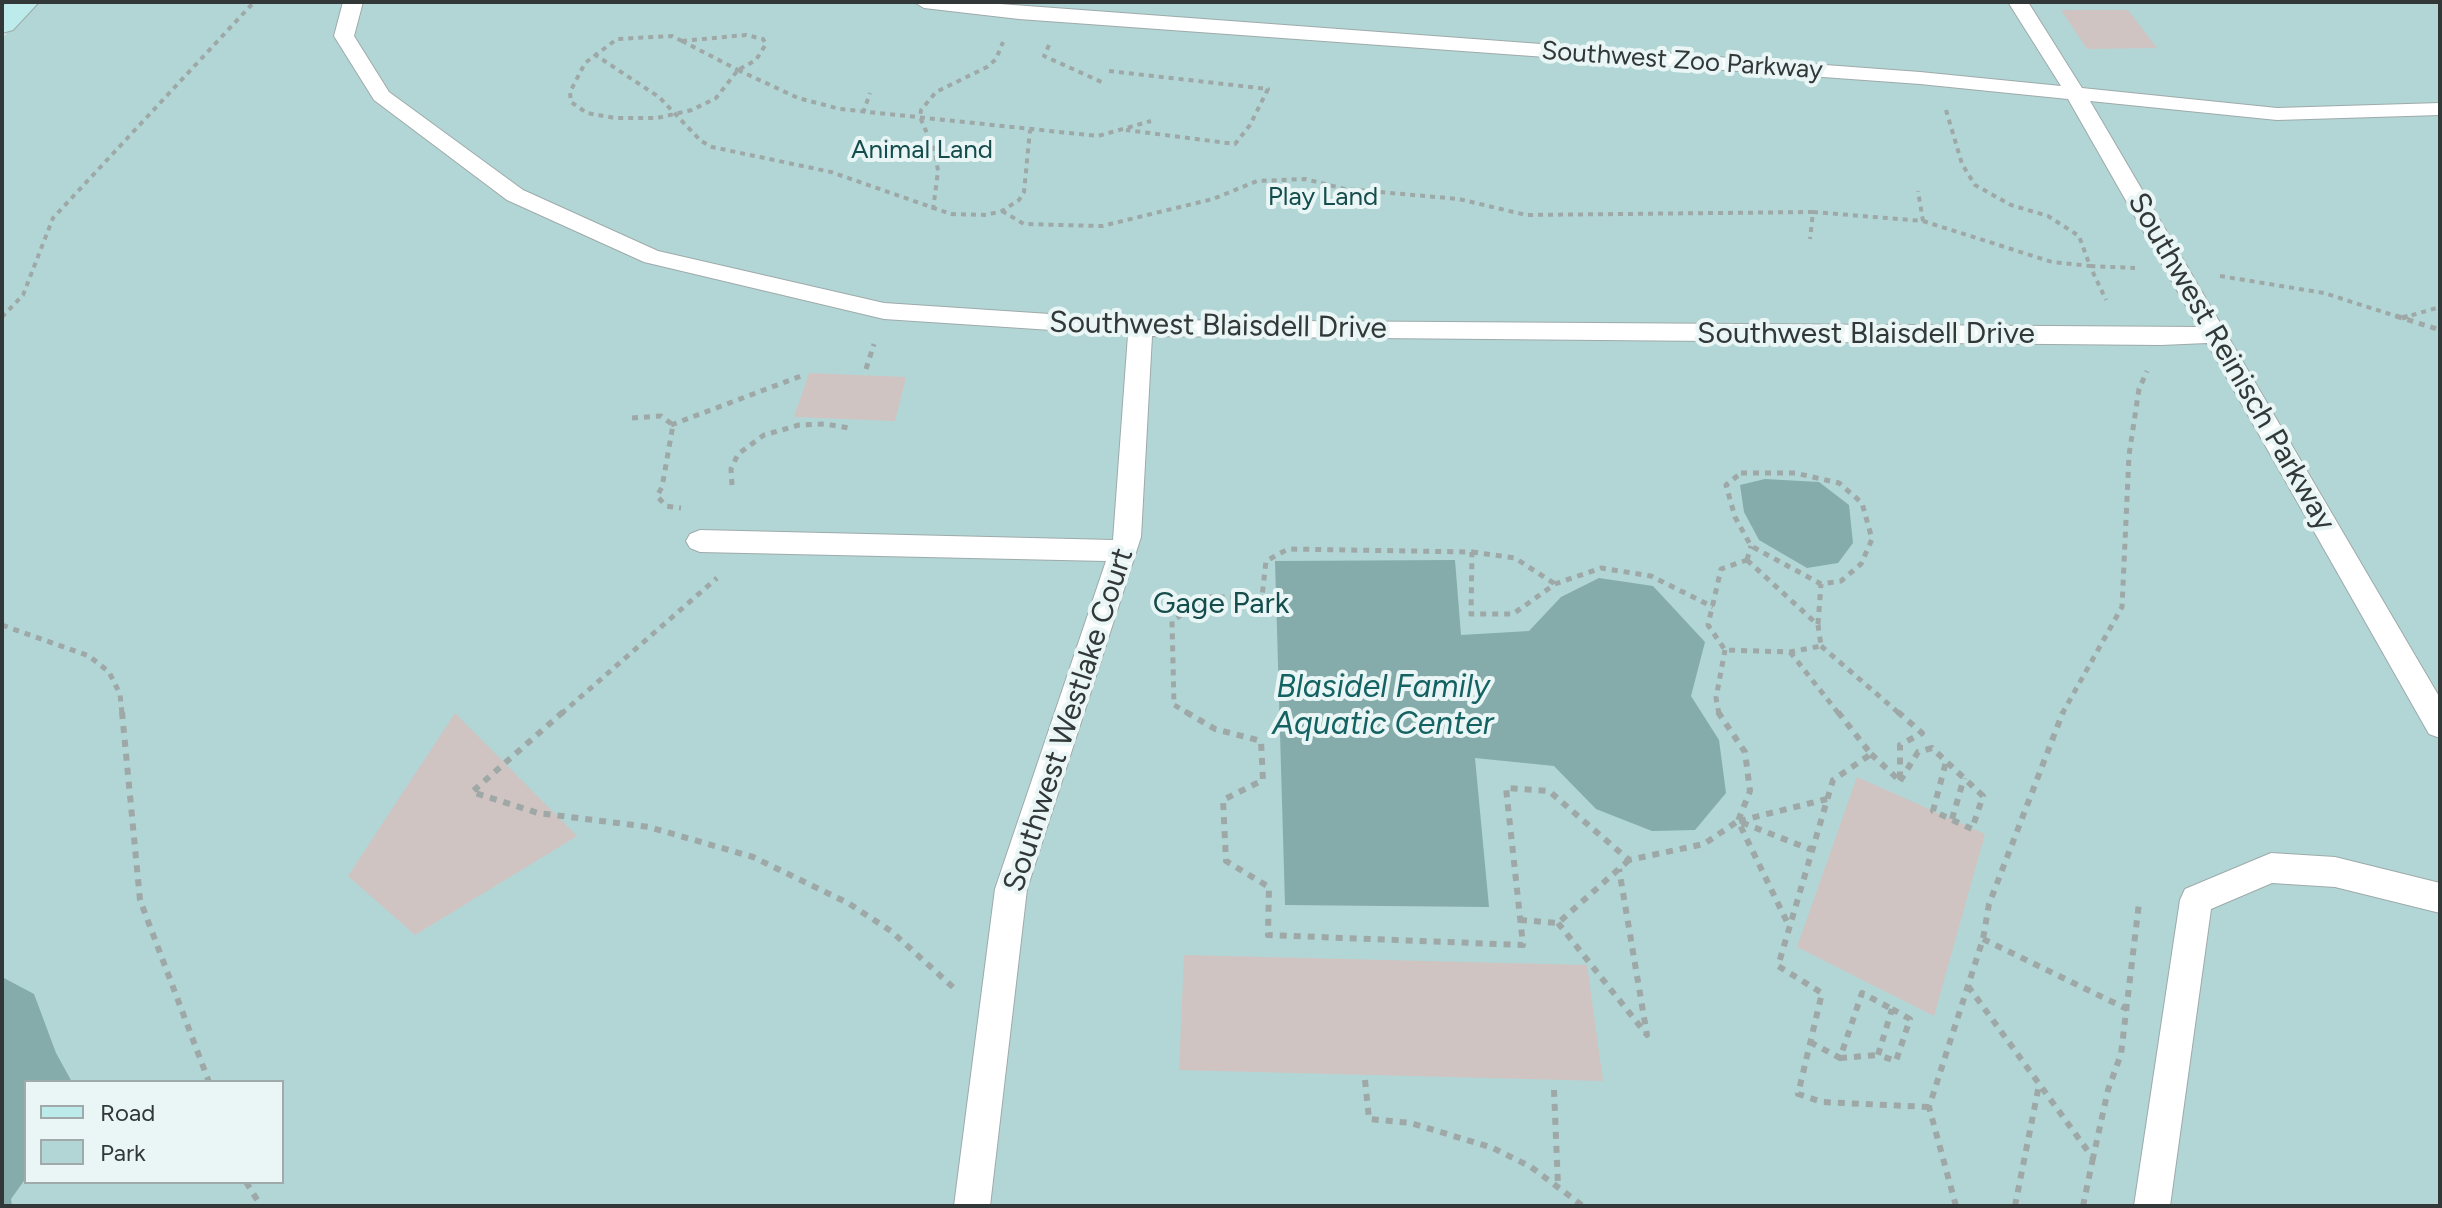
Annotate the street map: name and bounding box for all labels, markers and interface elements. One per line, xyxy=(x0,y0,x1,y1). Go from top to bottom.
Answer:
street label: Southwest Zoo Parkway xyxy=(1540,36,1824,86)
park label: Animal Land xyxy=(851,134,993,166)
park label: Play Land xyxy=(1268,181,1378,213)
street label: Southwest Reinisch Parkway xyxy=(2119,187,2343,537)
street label: Southwest Blaisdell Drive xyxy=(1049,305,1387,347)
street label: Southwest Blaisdell Drive xyxy=(1697,316,2035,352)
street label: Southwest Westlake Court xyxy=(996,544,1142,896)
park label: Gage Park xyxy=(1153,586,1289,622)
water label: Blasidel Family Aquatic Center xyxy=(1272,669,1494,744)
legend xyxy=(24,1080,284,1184)
text: Road xyxy=(100,1098,155,1127)
text: Park xyxy=(100,1138,146,1167)

